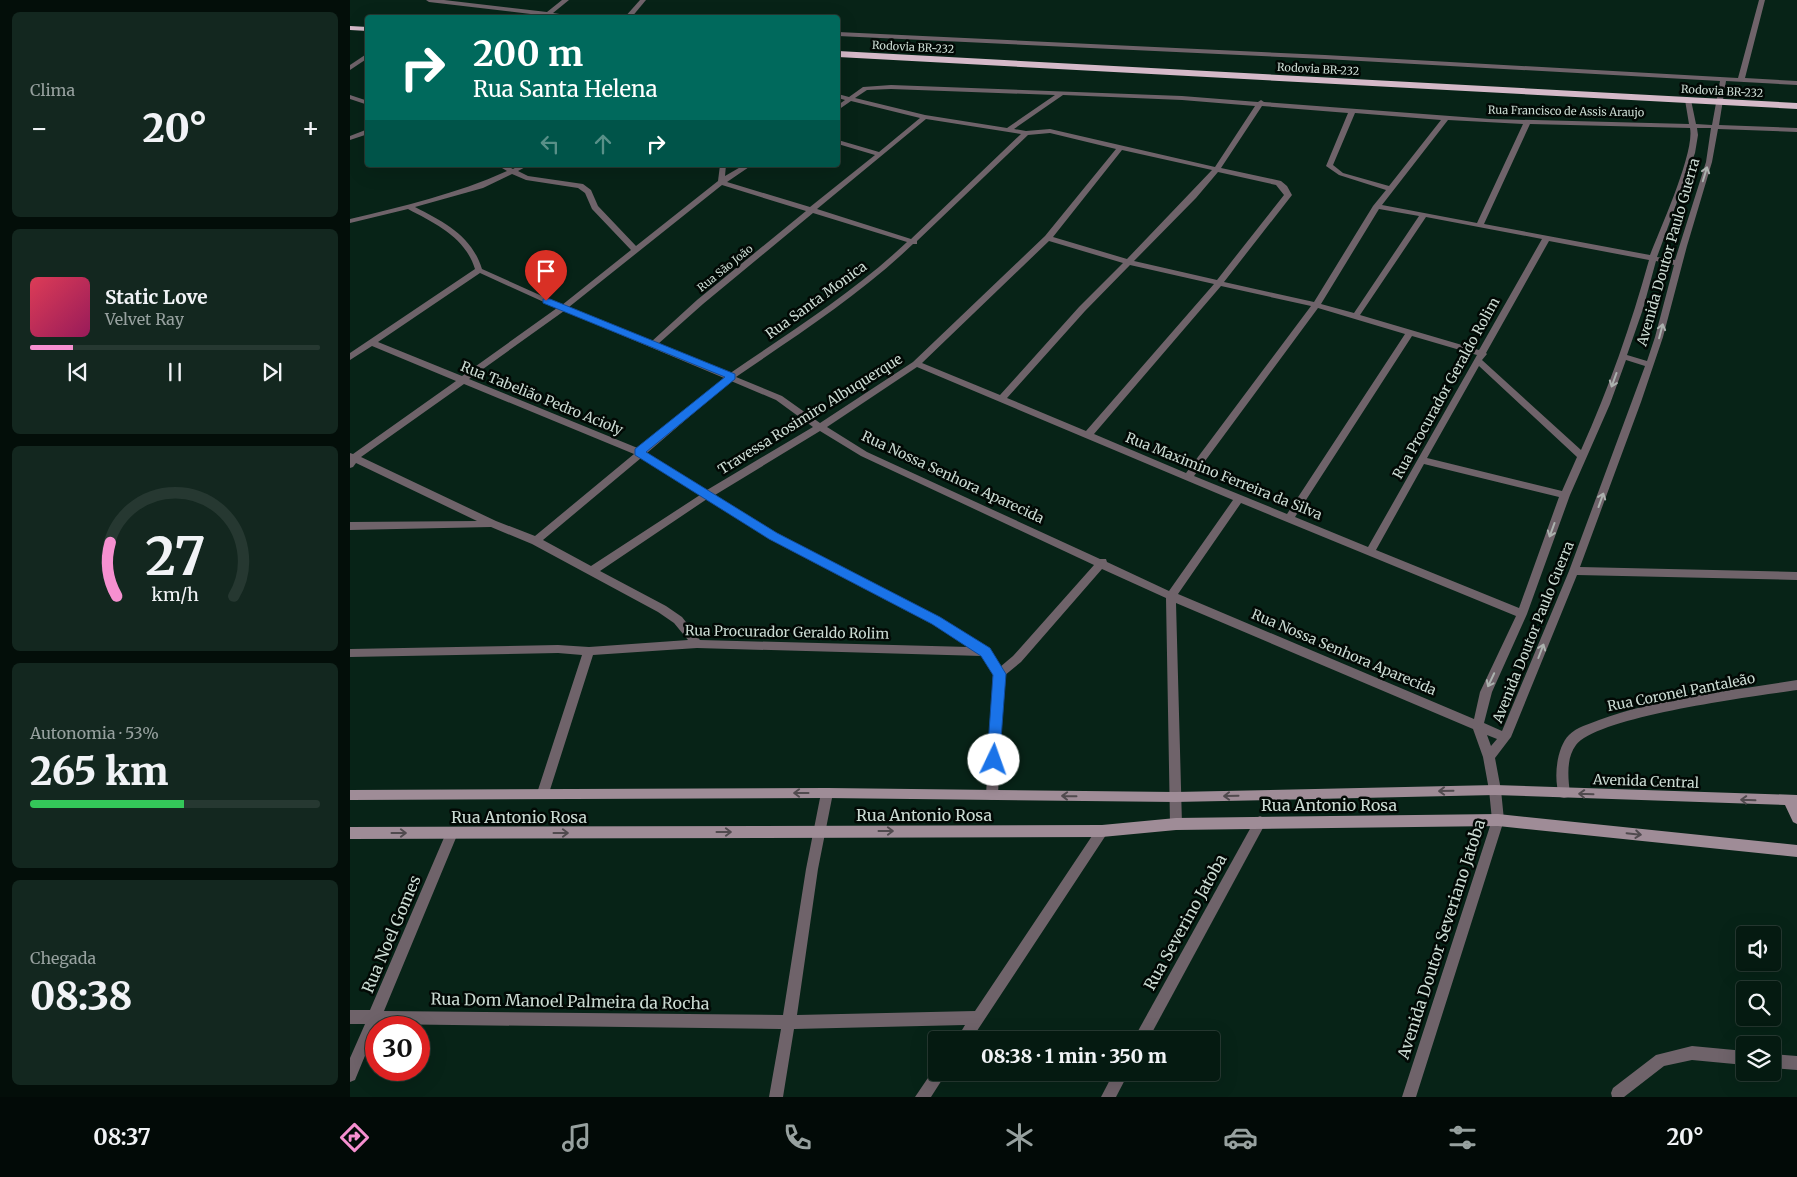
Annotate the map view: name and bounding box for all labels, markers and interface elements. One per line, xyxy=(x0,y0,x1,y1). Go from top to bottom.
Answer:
text: 200 m xyxy=(473,32,583,76)
icon: right xyxy=(390,35,455,100)
street label: Rodovia BR-232 xyxy=(872,38,954,56)
street label: Rodovia BR-232 xyxy=(1277,60,1359,78)
text: Rua Santa Helena xyxy=(473,75,657,103)
text: Clima xyxy=(30,80,75,100)
street label: Rodovia BR-232 xyxy=(1681,82,1763,100)
street label: Rua Francisco de Assis Araujo xyxy=(1488,103,1645,119)
text: 20° xyxy=(143,105,207,152)
text: − xyxy=(30,110,49,146)
text: + xyxy=(301,110,320,146)
icon: left xyxy=(536,130,564,158)
icon: ahead xyxy=(589,130,617,158)
icon: right xyxy=(642,130,670,158)
street label: Avenida Doutor Paulo Guerra xyxy=(1632,156,1704,349)
one-way arrow xyxy=(1700,167,1710,183)
street label: Rua São João xyxy=(694,241,756,295)
pin xyxy=(525,250,567,301)
icon: arrive xyxy=(532,257,560,285)
street label: Rua Santa Monica xyxy=(762,257,871,343)
text: Static Love xyxy=(105,285,208,309)
street label: Rua Procurador Geraldo Rolim xyxy=(1389,294,1504,482)
text: Velvet Ray xyxy=(105,309,184,329)
one-way arrow xyxy=(1657,323,1666,339)
street label: Travessa Rosimiro Albuquerque xyxy=(715,350,905,478)
street label: Rua Tabelião Pedro Acioly xyxy=(458,357,627,439)
icon: previous xyxy=(64,358,92,386)
icon: pause xyxy=(161,358,189,386)
icon: next xyxy=(258,358,286,386)
one-way arrow xyxy=(1609,371,1618,387)
street label: Rua Nossa Senhora Aparecida xyxy=(859,427,1048,527)
street label: Rua Maximino Ferreira da Silva xyxy=(1123,428,1325,524)
one-way arrow xyxy=(1597,493,1606,508)
one-way arrow xyxy=(1547,521,1556,537)
text: 27 xyxy=(145,524,205,589)
street label: Avenida Doutor Paulo Guerra xyxy=(1488,538,1578,726)
text: km/h xyxy=(151,583,199,606)
street label: Rua Nossa Senhora Aparecida xyxy=(1249,605,1440,699)
street label: Rua Procurador Geraldo Rolim xyxy=(685,621,890,643)
one-way arrow xyxy=(1537,644,1546,659)
street label: Rua Coronel Pantaleão xyxy=(1605,669,1757,715)
one-way arrow xyxy=(1486,672,1495,687)
text: Autonomia · 53% xyxy=(30,723,159,743)
position arrow xyxy=(967,733,1019,785)
text: 265 km xyxy=(30,748,168,795)
street label: Avenida Central xyxy=(1592,770,1700,792)
one-way arrow xyxy=(1438,786,1454,796)
one-way arrow xyxy=(794,788,810,798)
one-way arrow xyxy=(1578,789,1594,799)
one-way arrow xyxy=(1061,791,1078,801)
one-way arrow xyxy=(1224,791,1240,800)
street label: Rua Antonio Rosa xyxy=(1261,795,1397,815)
one-way arrow xyxy=(1741,795,1757,804)
street label: Rua Antonio Rosa xyxy=(856,805,992,825)
street label: Rua Antonio Rosa xyxy=(451,807,587,827)
street label: Avenida Doutor Severiano Jatoba xyxy=(1392,816,1489,1062)
one-way arrow xyxy=(878,826,894,836)
one-way arrow xyxy=(715,827,731,837)
one-way arrow xyxy=(390,828,406,838)
one-way arrow xyxy=(552,828,569,838)
one-way arrow xyxy=(1625,829,1641,839)
street label: Rua Severino Jatoba xyxy=(1139,850,1231,994)
street label: Rua Noel Gomes xyxy=(357,872,425,996)
map controls xyxy=(1736,926,1781,1081)
button: sound xyxy=(1736,926,1781,971)
text: Chegada xyxy=(30,948,96,968)
text: 08:38 xyxy=(30,973,133,1020)
button: search xyxy=(1736,981,1781,1026)
street label: Rua Dom Manoel Palmeira da Rocha xyxy=(430,989,710,1013)
speed limit sign: 30 xyxy=(365,1016,430,1081)
button: layers xyxy=(1736,1036,1781,1081)
text: 08:38 · 1 min · 350 m xyxy=(981,1044,1167,1068)
icon: directions xyxy=(337,1120,372,1155)
icon: music xyxy=(559,1120,594,1155)
icon: phone xyxy=(780,1120,815,1155)
icon: climate xyxy=(1002,1120,1037,1155)
icon: car xyxy=(1223,1120,1258,1155)
icon: filters xyxy=(1445,1120,1480,1155)
text: 08:37 xyxy=(93,1123,151,1151)
text: 20° xyxy=(1666,1123,1704,1151)

